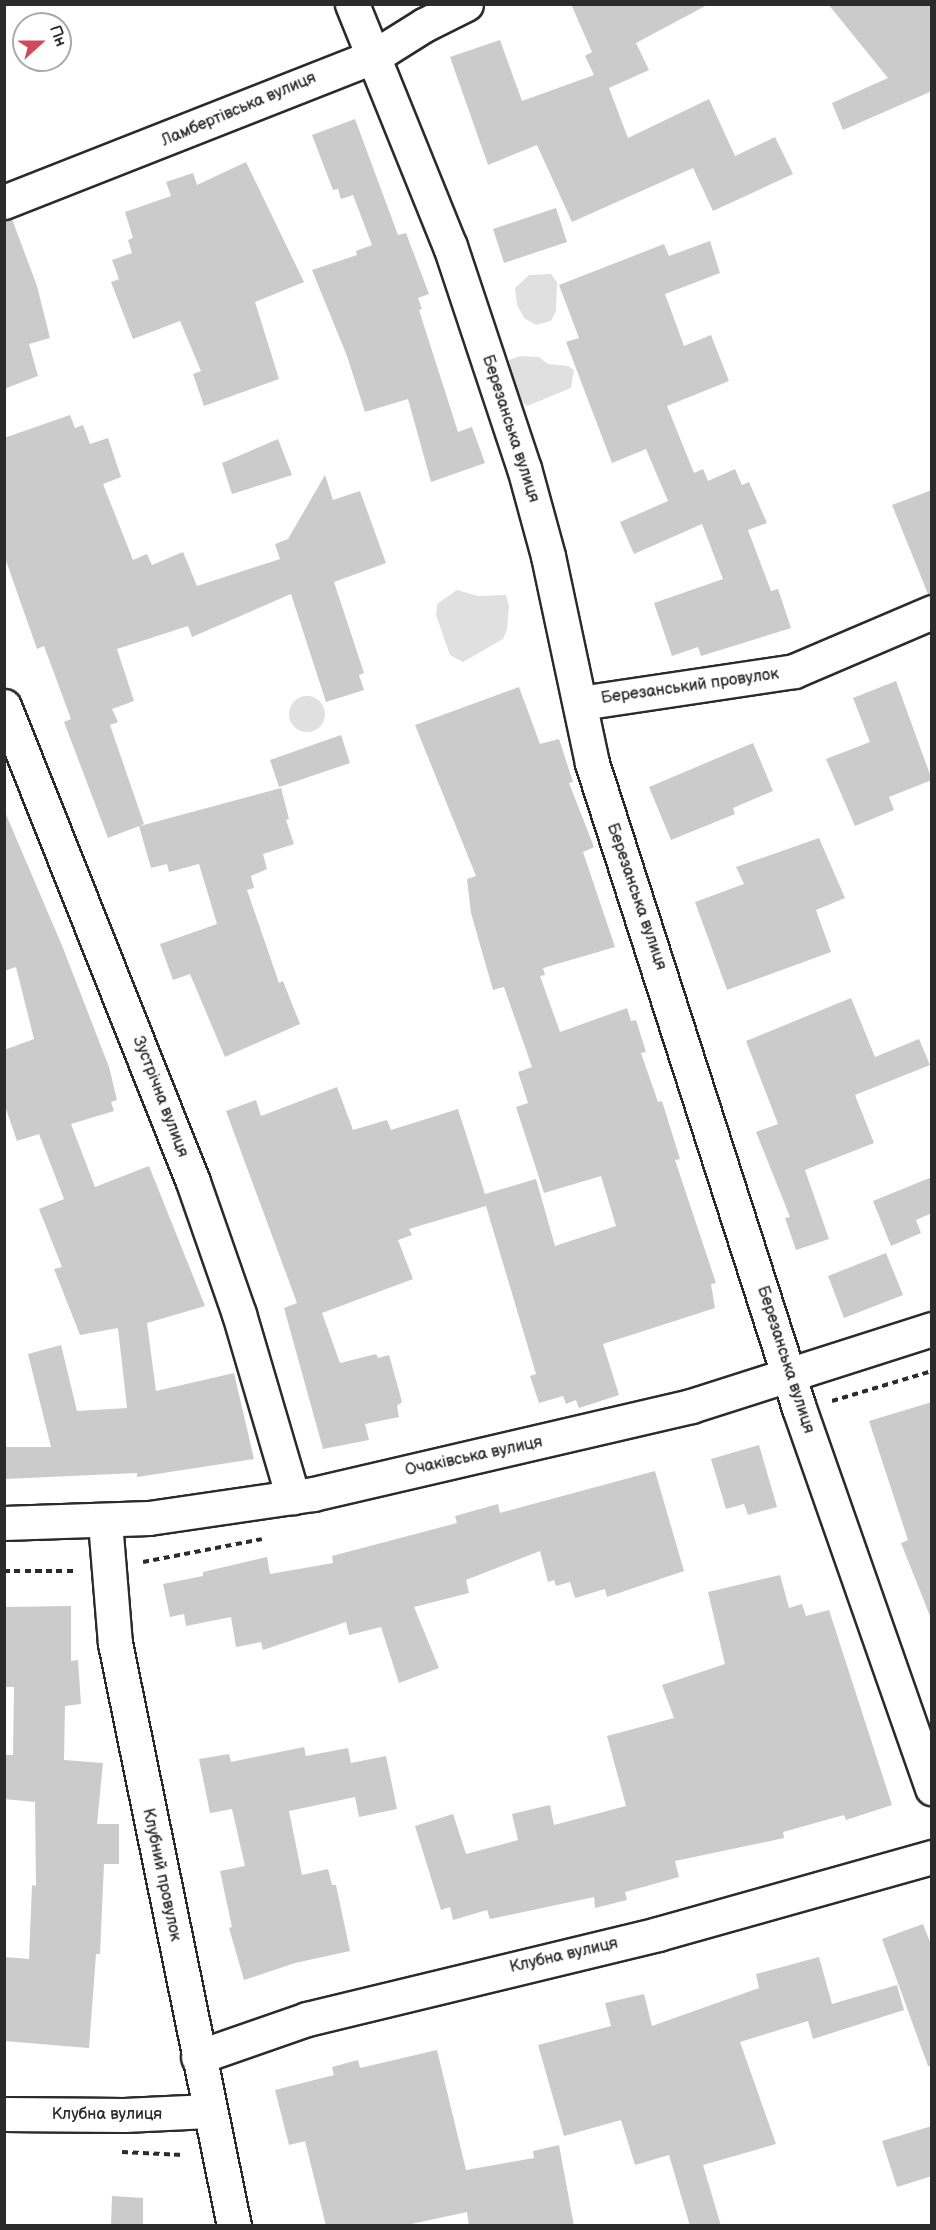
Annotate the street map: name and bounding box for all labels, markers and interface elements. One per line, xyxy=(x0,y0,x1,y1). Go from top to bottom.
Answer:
north arrow xyxy=(12,12,72,72)
text: Пн xyxy=(45,23,70,49)
street label: Ламбертівська вулиця xyxy=(159,69,319,151)
street label: Березанська вулиця xyxy=(477,353,543,505)
street label: Березанський провулок xyxy=(600,665,780,709)
street label: Березанська вулиця xyxy=(602,821,670,973)
street label: Зустрічна вулиця xyxy=(128,1034,192,1160)
street label: Березанська вулиця xyxy=(752,1284,818,1436)
street label: Очаківська вулиця xyxy=(404,1433,544,1481)
street label: Клубний провулок xyxy=(138,1807,184,1943)
street label: Клубна вулиця xyxy=(508,1934,620,1978)
street label: Клубна вулиця xyxy=(52,2105,162,2125)

